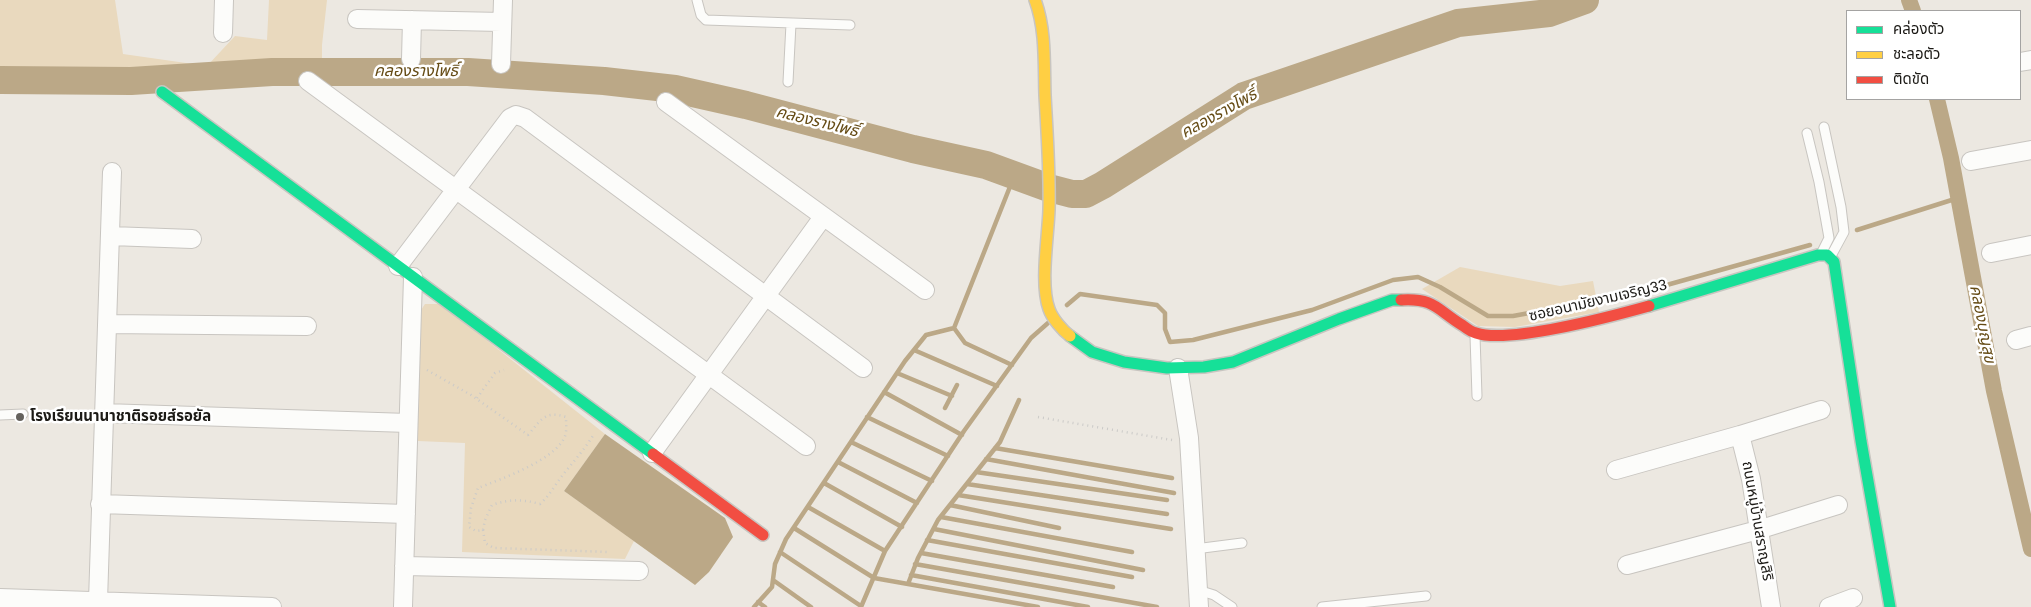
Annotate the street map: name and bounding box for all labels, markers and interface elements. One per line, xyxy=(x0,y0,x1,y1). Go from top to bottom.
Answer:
legend xyxy=(1846,10,2021,100)
text: คล่องตัว xyxy=(1893,20,1944,37)
text: ชะลอตัว xyxy=(1893,45,1940,62)
water label: คลองรางโพธิ์ xyxy=(374,62,458,82)
text: ติดขัด xyxy=(1893,70,1929,87)
water label: คลองรางโพธิ์ xyxy=(1178,85,1260,143)
water label: คลองรางโพธิ์ xyxy=(774,103,860,141)
street label: ซอยอนามัยงามเจริญ33 xyxy=(1527,276,1669,326)
water label: คลองบุญสุข xyxy=(1965,283,1999,365)
place label: โรงเรียนนานาชาติรอยส์รอยัล xyxy=(30,408,211,426)
marker: โรงเรียนนานาชาติรอยส์รอยัล xyxy=(14,411,26,423)
street label: ถนนหมู่บ้านสราญสิริ xyxy=(1738,460,1776,582)

